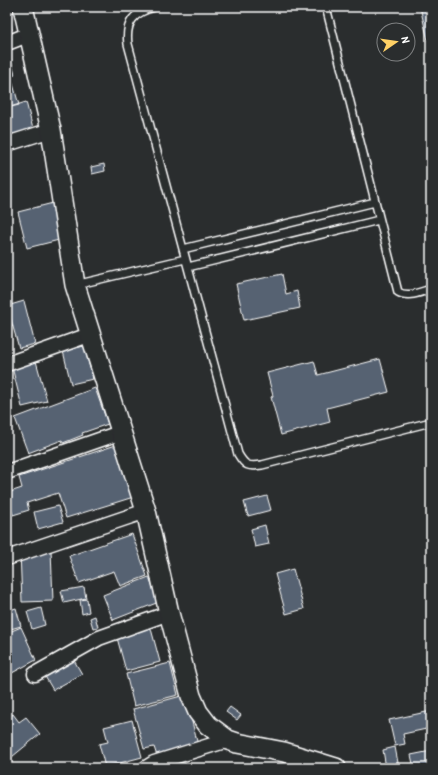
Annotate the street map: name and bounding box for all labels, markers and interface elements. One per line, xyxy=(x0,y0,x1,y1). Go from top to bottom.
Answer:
north arrow xyxy=(376,22,416,62)
text: N xyxy=(398,35,413,44)

